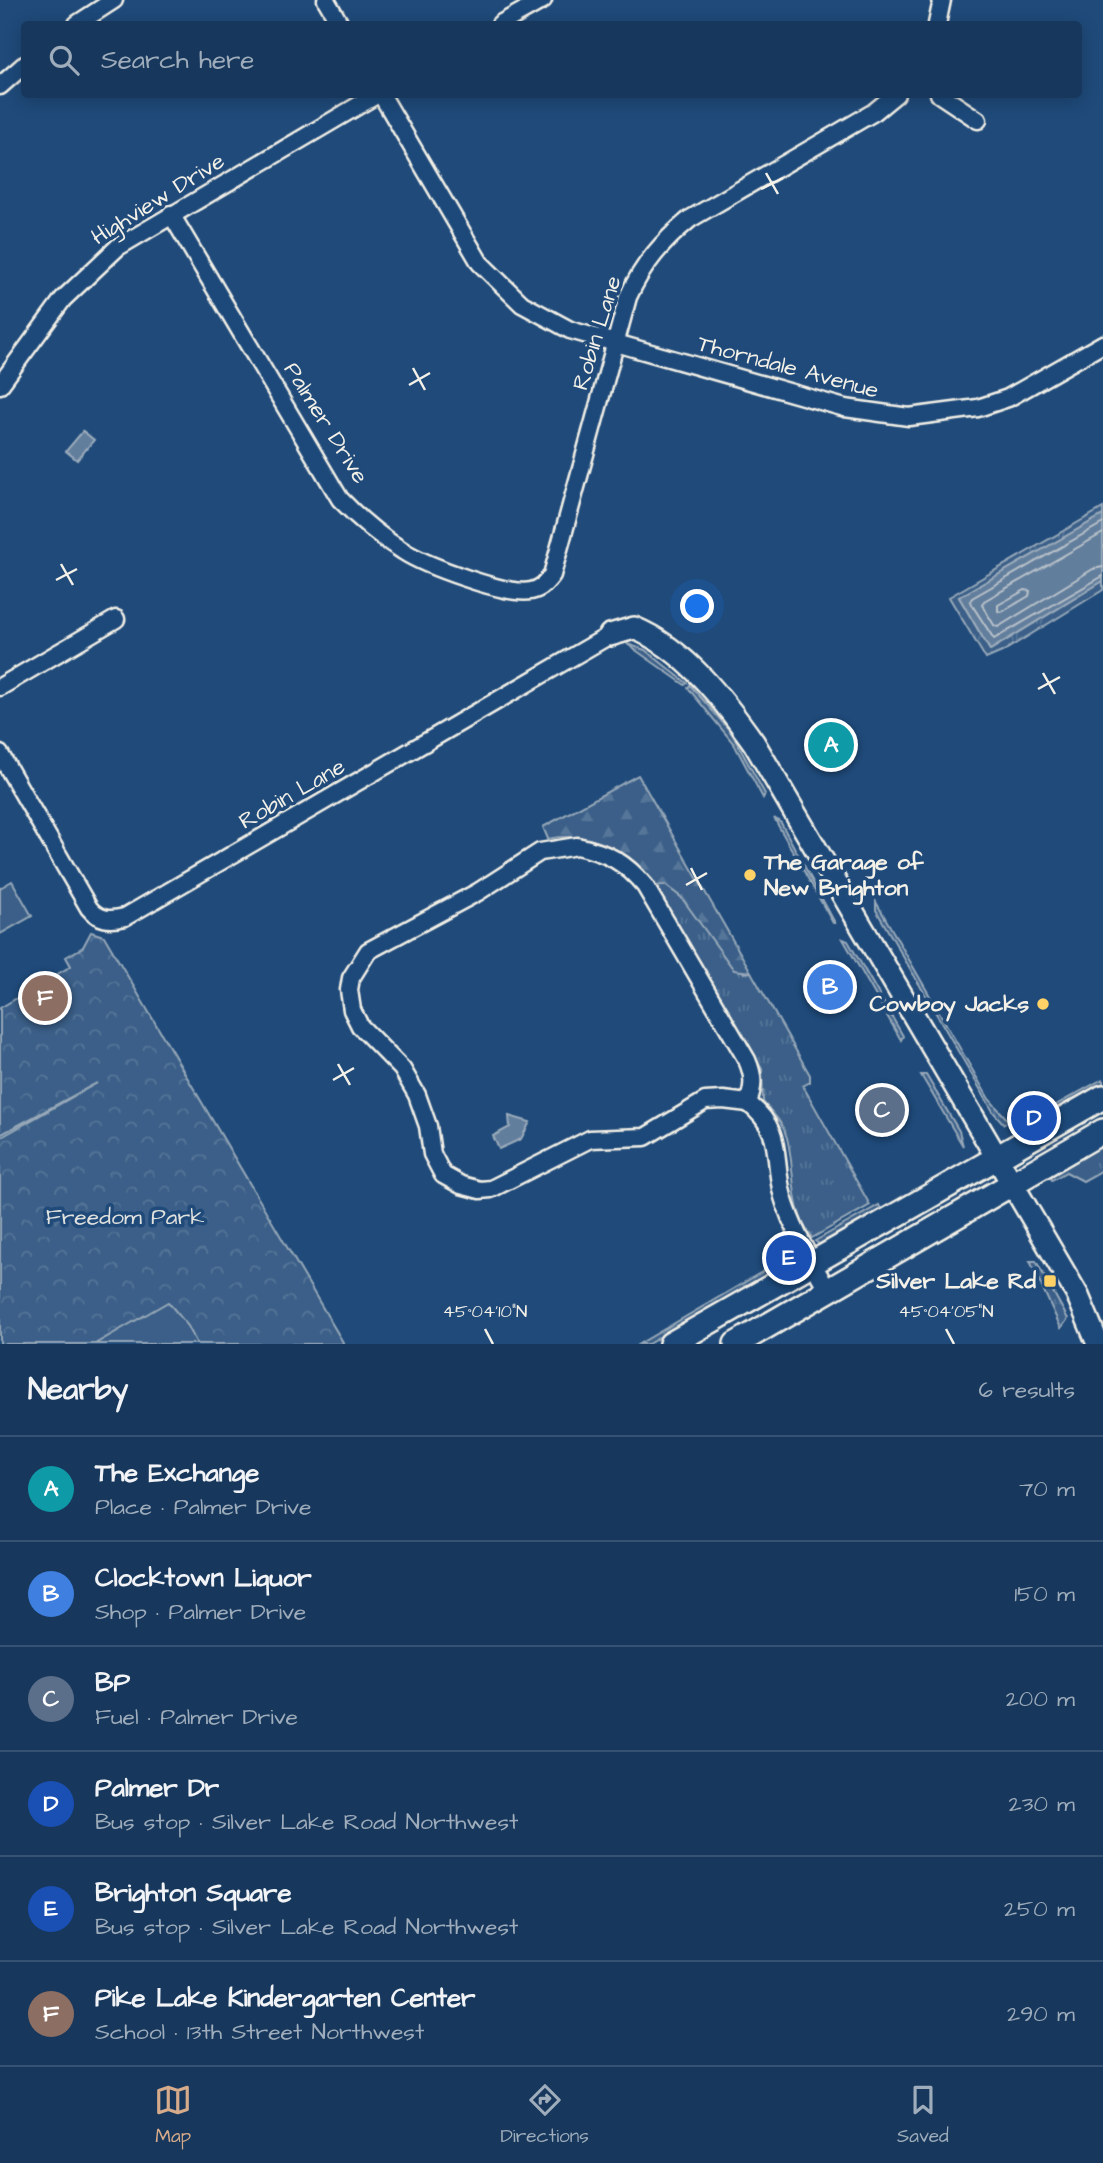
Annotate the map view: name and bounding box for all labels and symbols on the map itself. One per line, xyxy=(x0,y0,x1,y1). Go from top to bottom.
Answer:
street label: Highview Drive xyxy=(85,145,231,254)
street label: Robin Lane xyxy=(564,272,630,394)
street label: Thorndale Avenue xyxy=(694,327,882,407)
street label: Palmer Drive xyxy=(276,356,376,490)
your location xyxy=(680,589,714,623)
pin: A xyxy=(808,719,854,771)
street label: Robin Lane xyxy=(233,751,351,837)
place label: The Garage of New Brighton xyxy=(763,846,925,905)
marker: The Garage of New Brighton xyxy=(742,867,758,883)
pin: B xyxy=(807,961,853,1013)
pin: F xyxy=(22,972,68,1024)
place label: Cowboy Jacks xyxy=(869,988,1029,1022)
marker: Cowboy Jacks xyxy=(1035,996,1051,1012)
pin: C xyxy=(859,1084,905,1136)
pin: D xyxy=(1011,1092,1057,1144)
park label: Freedom Park xyxy=(46,1201,204,1233)
pin: E xyxy=(766,1232,812,1284)
place label: Silver Lake Rd xyxy=(875,1265,1036,1297)
marker: Silver Lake Rd xyxy=(1042,1273,1058,1289)
text: 45°04'10"N xyxy=(443,1299,527,1324)
text: 45°04'05"N xyxy=(898,1299,994,1324)

